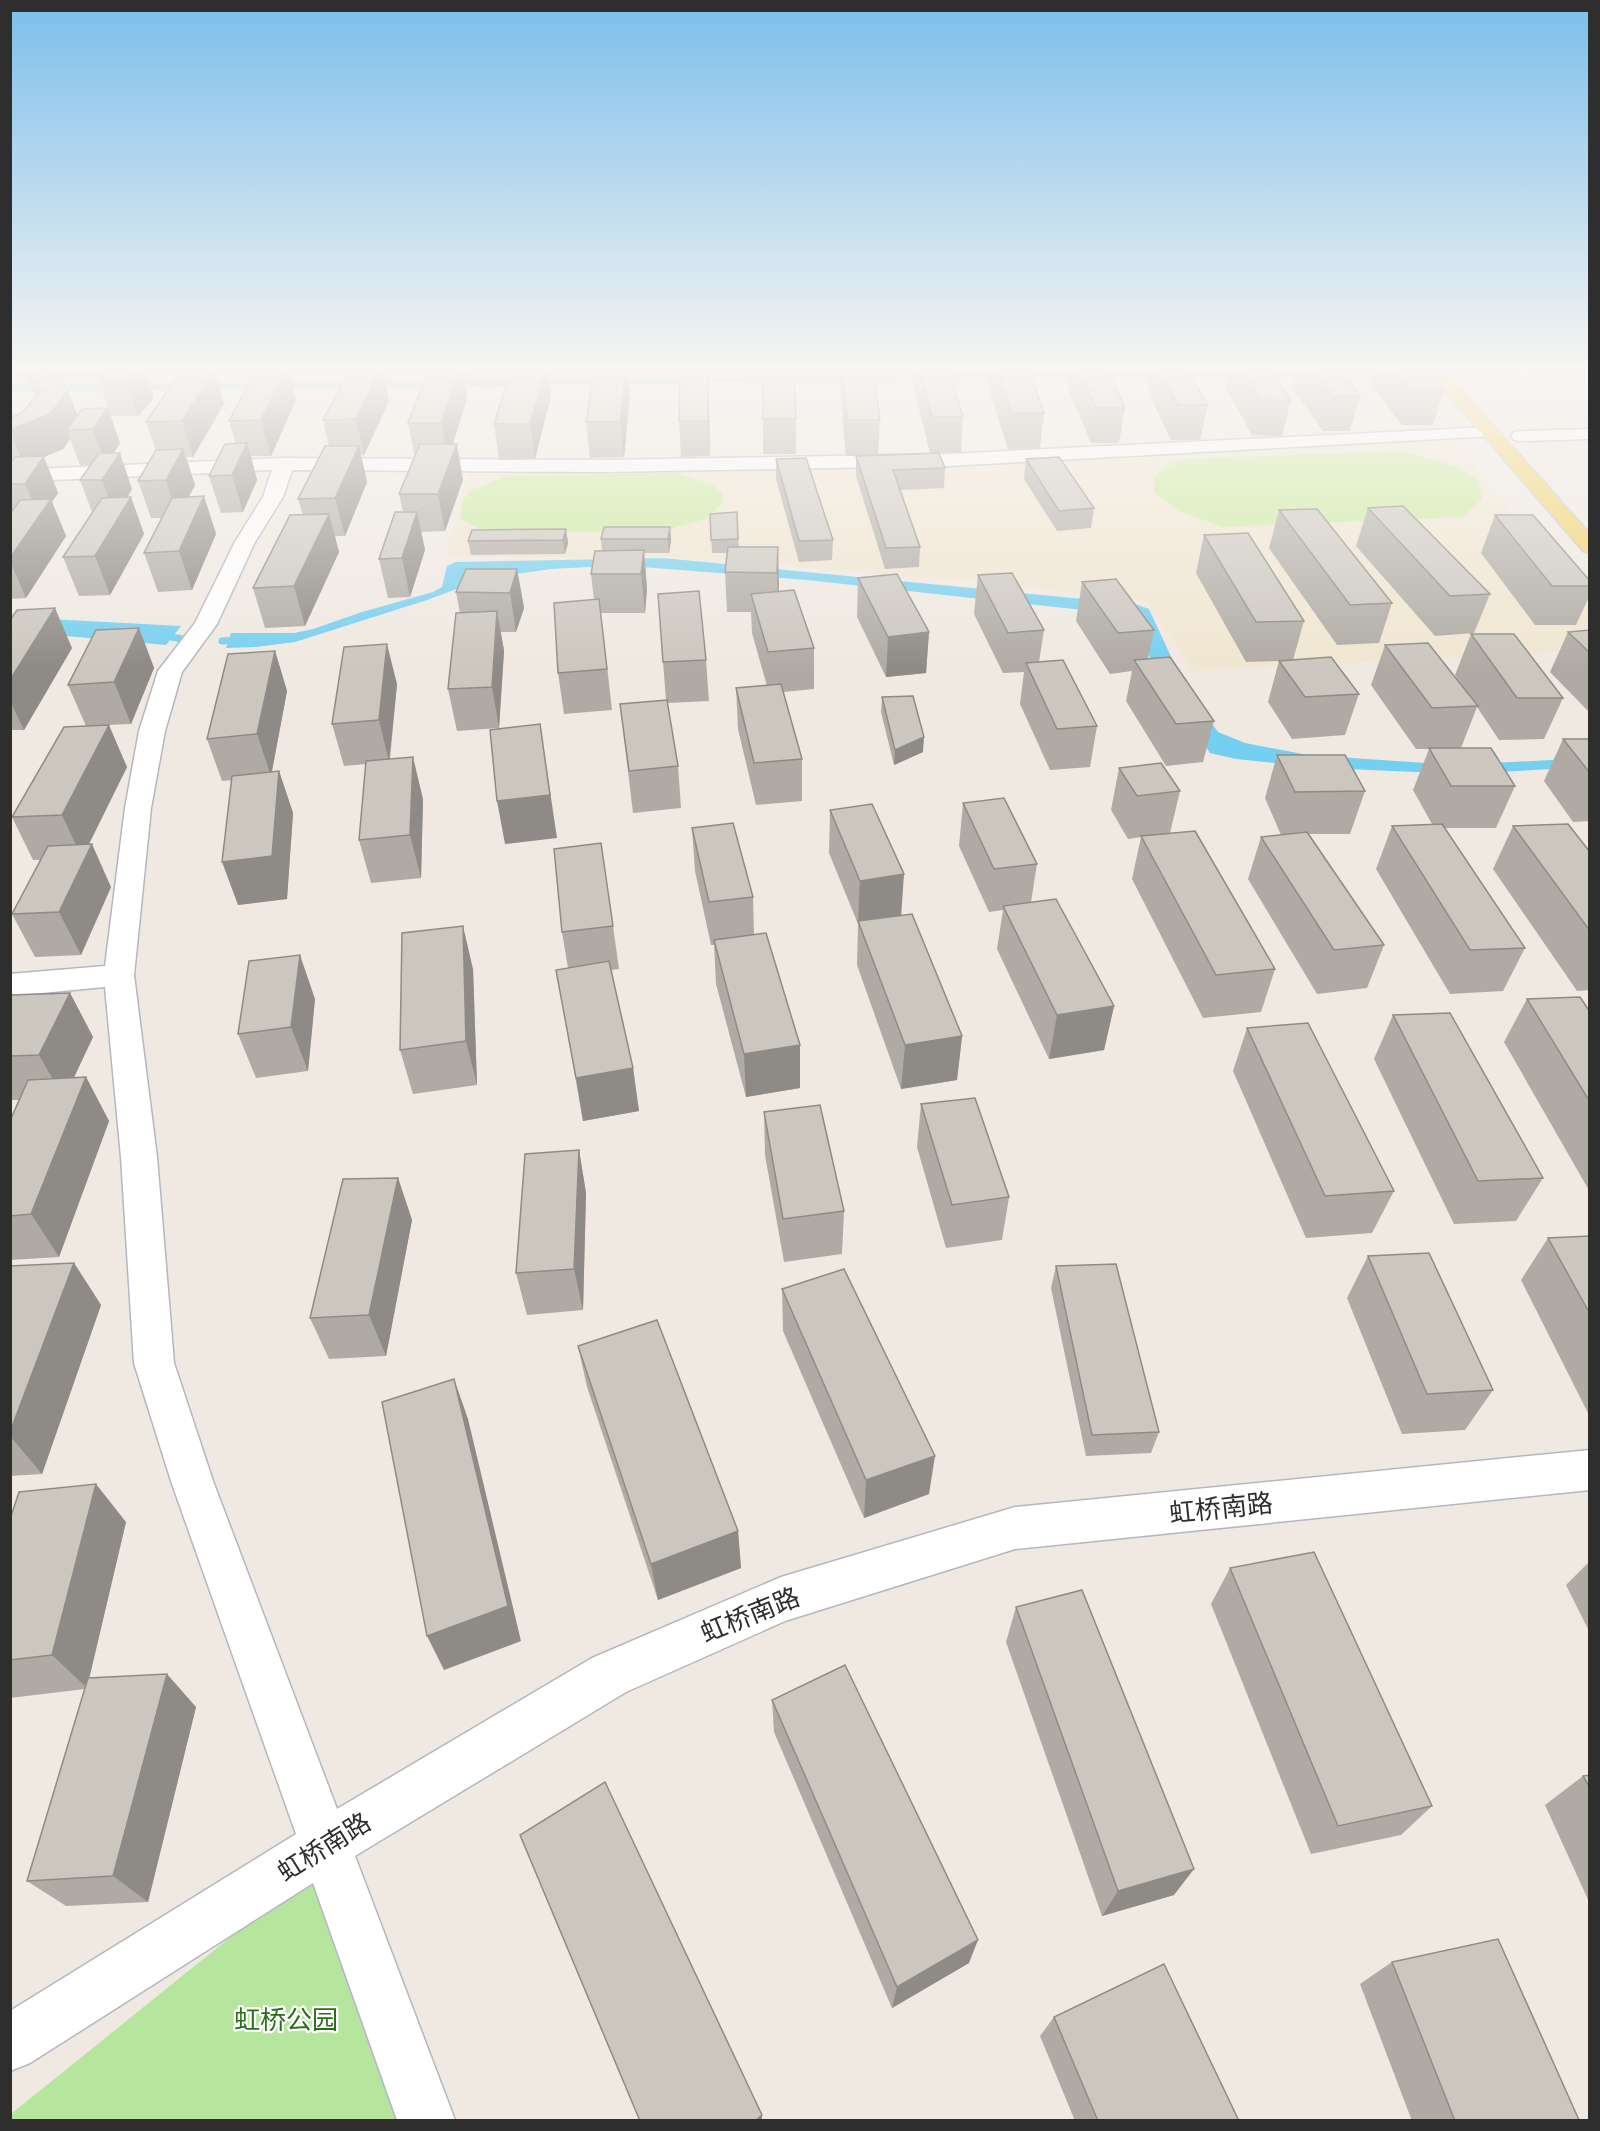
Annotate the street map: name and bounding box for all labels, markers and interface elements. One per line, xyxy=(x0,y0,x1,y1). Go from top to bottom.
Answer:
street label: 虹桥南路 xyxy=(1168,1486,1274,1529)
street label: 虹桥南路 xyxy=(695,1580,804,1649)
street label: 虹桥南路 xyxy=(271,1805,377,1888)
park label: 虹桥公园 xyxy=(234,2003,338,2036)

